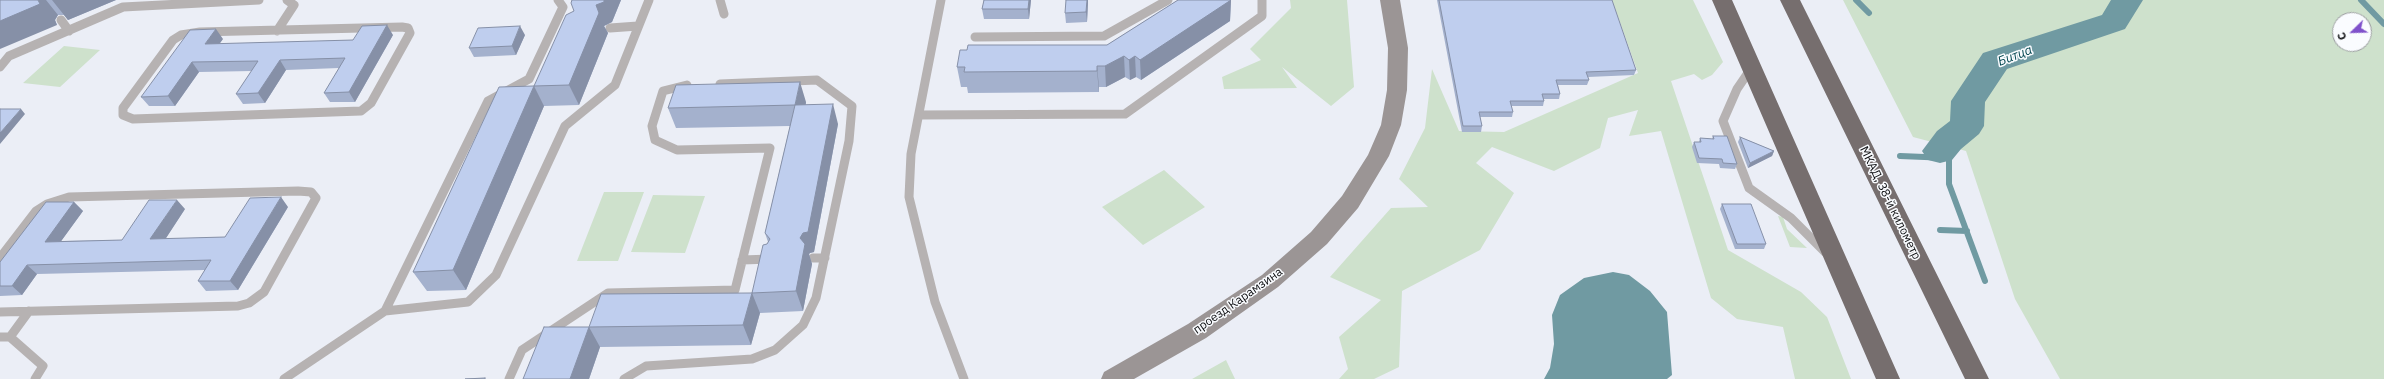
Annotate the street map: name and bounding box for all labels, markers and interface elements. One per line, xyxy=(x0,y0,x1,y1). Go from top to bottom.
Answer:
north arrow xyxy=(2332,12,2372,52)
text: С xyxy=(2334,30,2350,42)
water label: Битца xyxy=(1996,42,2034,70)
street label: МКАД, 38-й километр xyxy=(1856,144,1924,262)
street label: проезд Карамзина xyxy=(1191,265,1285,337)

